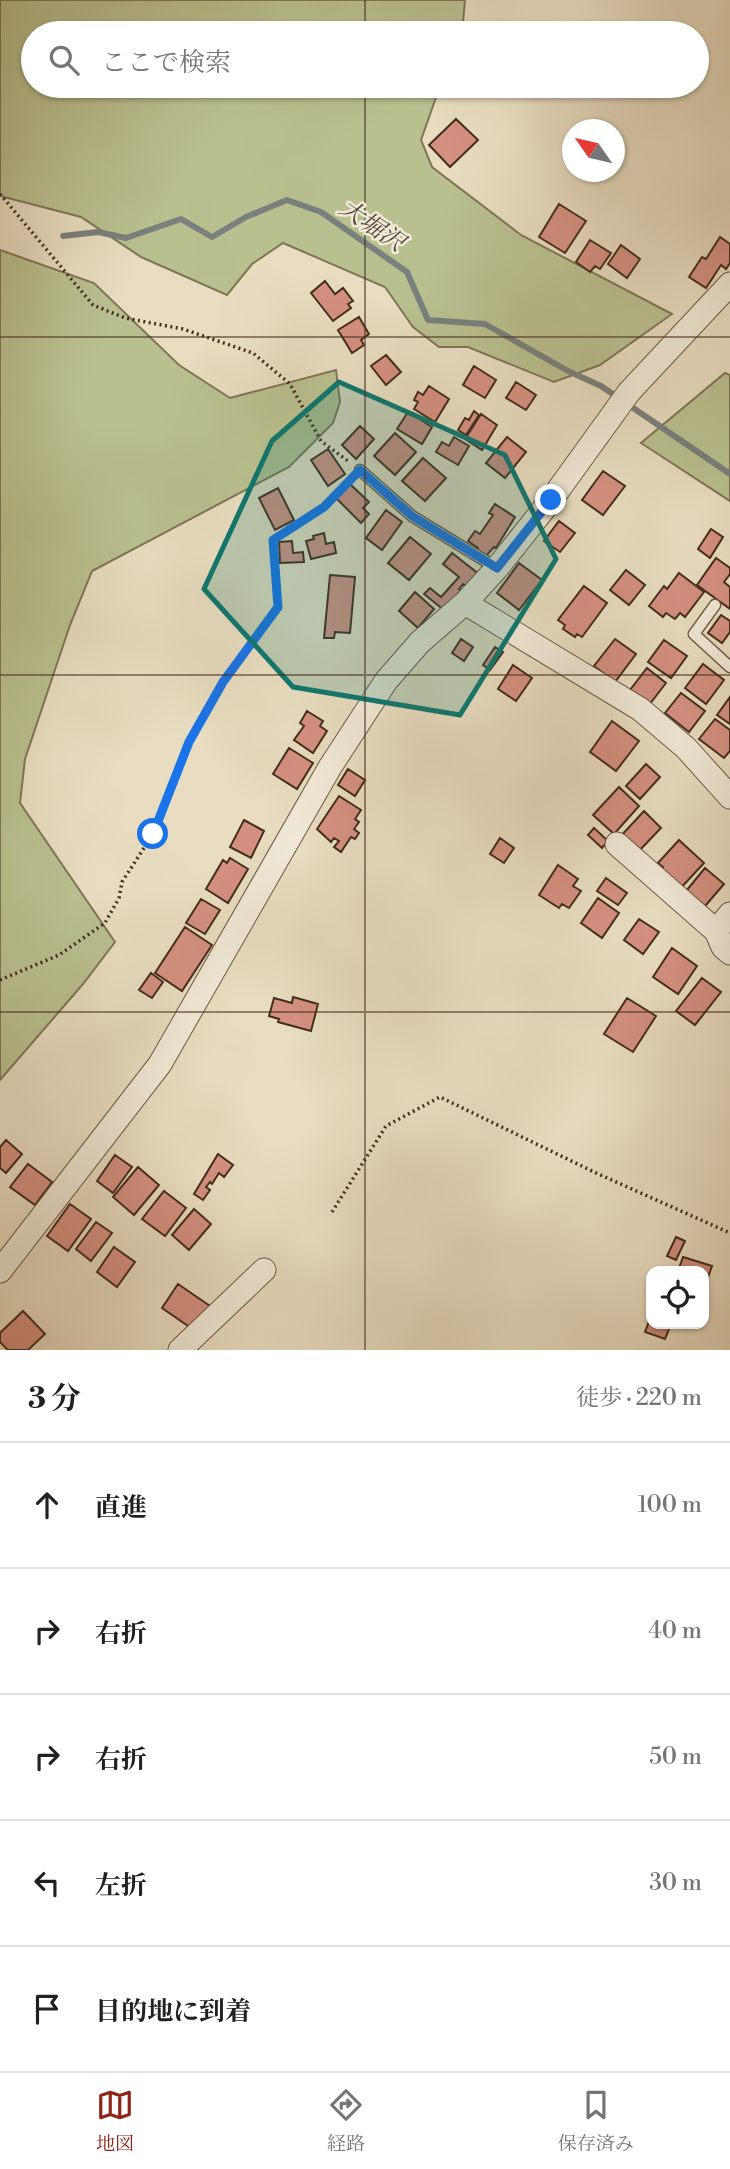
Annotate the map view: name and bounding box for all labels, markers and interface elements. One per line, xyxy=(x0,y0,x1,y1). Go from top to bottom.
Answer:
search box xyxy=(21,21,709,98)
icon: search xyxy=(45,41,83,79)
text: ここで検索 xyxy=(101,47,231,79)
north arrow xyxy=(562,119,625,182)
water label: 大堀沢 xyxy=(333,193,412,260)
route end xyxy=(535,484,566,515)
route start xyxy=(137,818,168,849)
map controls xyxy=(646,1266,709,1329)
button: locate xyxy=(646,1266,709,1329)
text: 3 分 xyxy=(28,1380,81,1418)
text: 徒歩 · 220 m xyxy=(576,1384,702,1412)
icon: ahead xyxy=(28,1486,66,1524)
text: 100 m xyxy=(637,1491,702,1519)
text: 直進 xyxy=(95,1492,147,1524)
icon: right xyxy=(28,1612,66,1650)
text: 40 m xyxy=(648,1617,702,1645)
text: 右折 xyxy=(95,1618,147,1650)
icon: right xyxy=(28,1738,66,1776)
text: 50 m xyxy=(649,1743,702,1771)
text: 右折 xyxy=(95,1744,147,1776)
icon: left xyxy=(28,1864,66,1902)
text: 30 m xyxy=(649,1869,702,1897)
text: 左折 xyxy=(95,1870,147,1902)
icon: arrive xyxy=(28,1990,66,2028)
text: 目的地に到着 xyxy=(95,1996,251,2028)
tab: 地図 xyxy=(96,2086,134,2156)
tab: 経路 xyxy=(327,2086,365,2156)
tab: 保存済み xyxy=(558,2086,634,2156)

